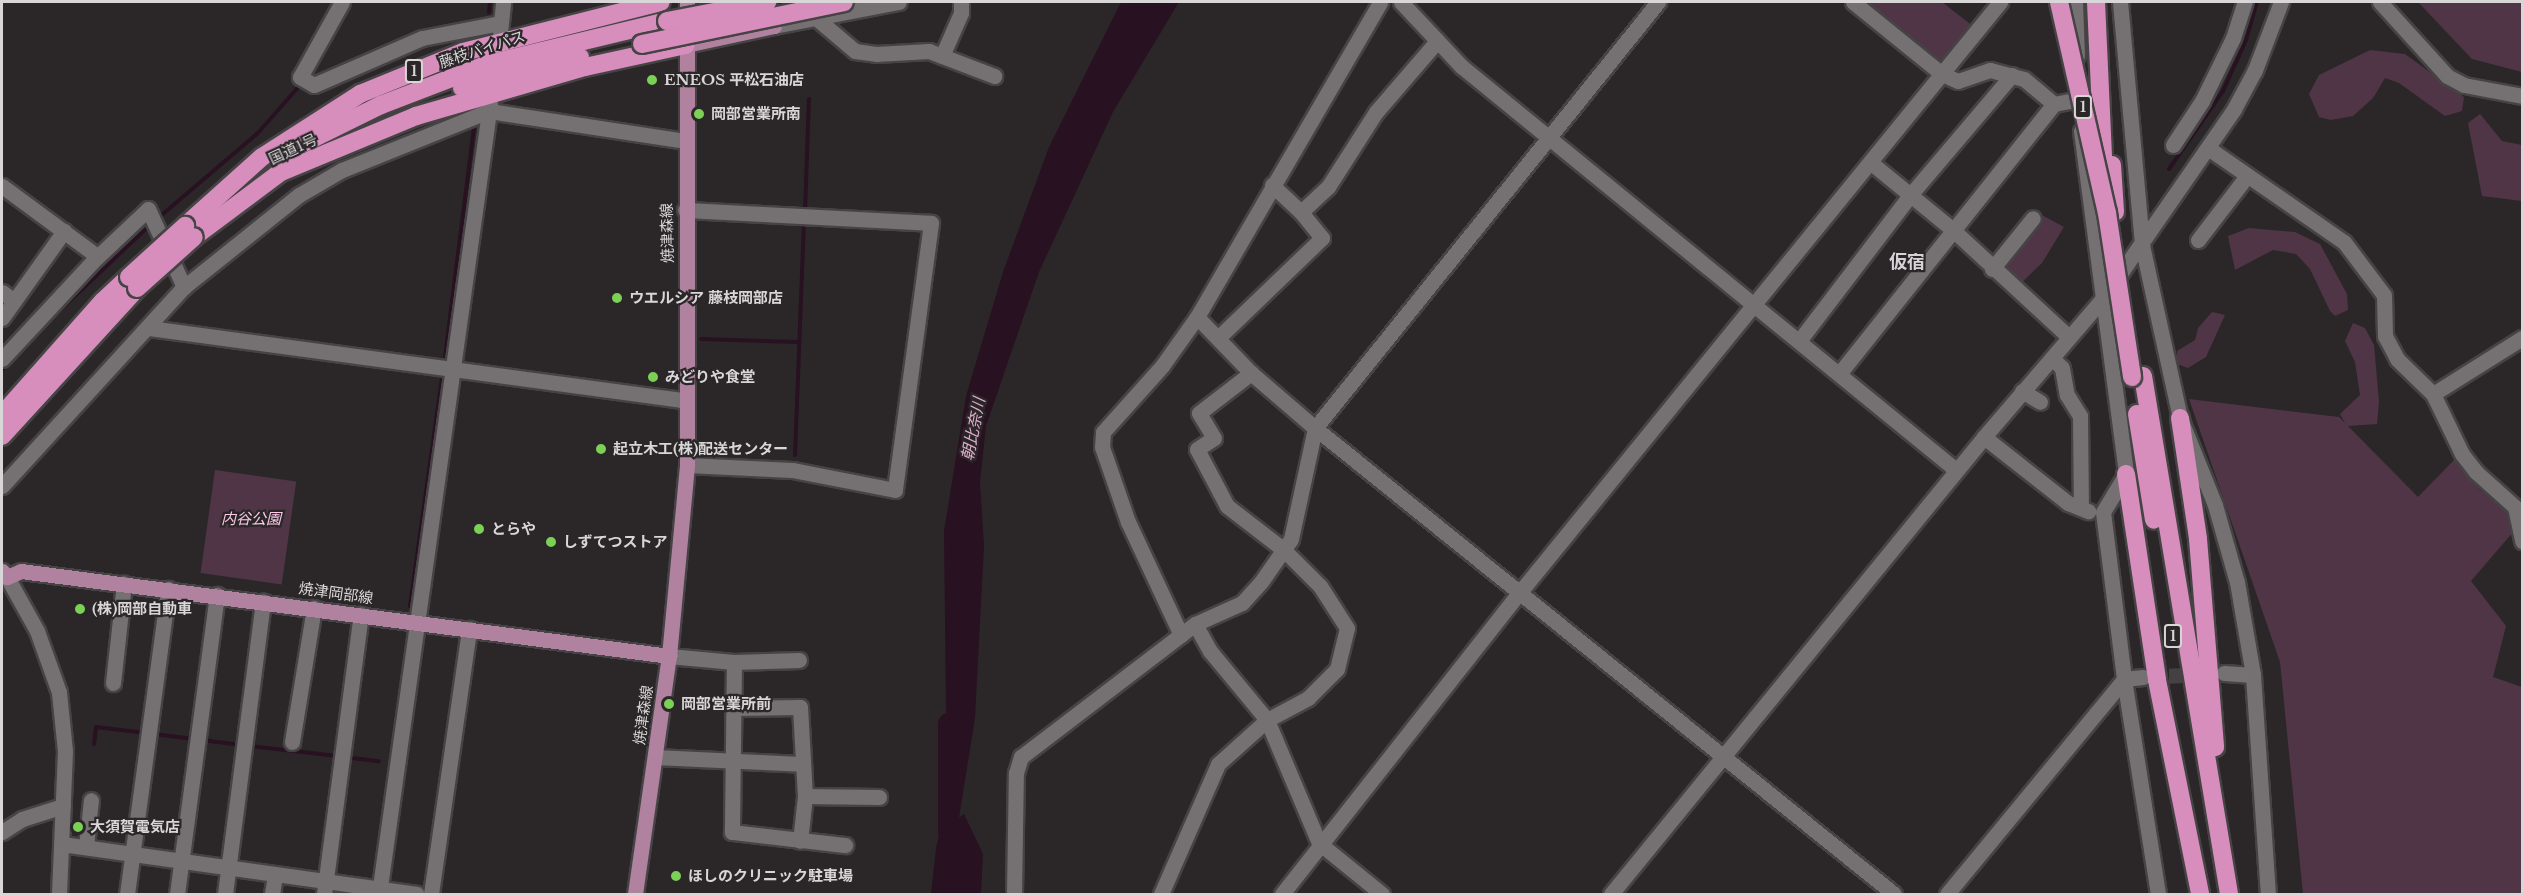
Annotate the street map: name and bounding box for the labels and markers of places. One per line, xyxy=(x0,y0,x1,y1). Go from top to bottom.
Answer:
place label: ENEOS 平松石油店 xyxy=(664,71,804,89)
marker: ENEOS 平松石油店 xyxy=(645,73,659,87)
place label: 岡部営業所南 xyxy=(711,105,801,123)
marker: 岡部営業所南 xyxy=(692,107,706,121)
place label: ウエルシア 藤枝岡部店 xyxy=(629,289,783,307)
marker: ウエルシア 藤枝岡部店 xyxy=(610,291,624,305)
place label: みどりや食堂 xyxy=(665,368,755,386)
marker: みどりや食堂 xyxy=(646,370,660,384)
place label: 起立木工(株)配送センター xyxy=(613,440,788,458)
marker: 起立木工(株)配送センター xyxy=(594,442,608,456)
place label: とらや xyxy=(491,520,536,538)
marker: とらや xyxy=(472,522,486,536)
place label: しずてつストア xyxy=(563,533,668,551)
marker: しずてつストア xyxy=(544,535,558,549)
place label: (株)岡部自動車 xyxy=(92,600,192,618)
marker: (株)岡部自動車 xyxy=(73,602,87,616)
place label: 岡部営業所前 xyxy=(681,695,771,713)
marker: 岡部営業所前 xyxy=(662,697,676,711)
place label: 大須賀電気店 xyxy=(90,818,180,836)
marker: 大須賀電気店 xyxy=(71,820,85,834)
place label: ほしのクリニック駐車場 xyxy=(688,867,853,885)
marker: ほしのクリニック駐車場 xyxy=(669,869,683,883)

